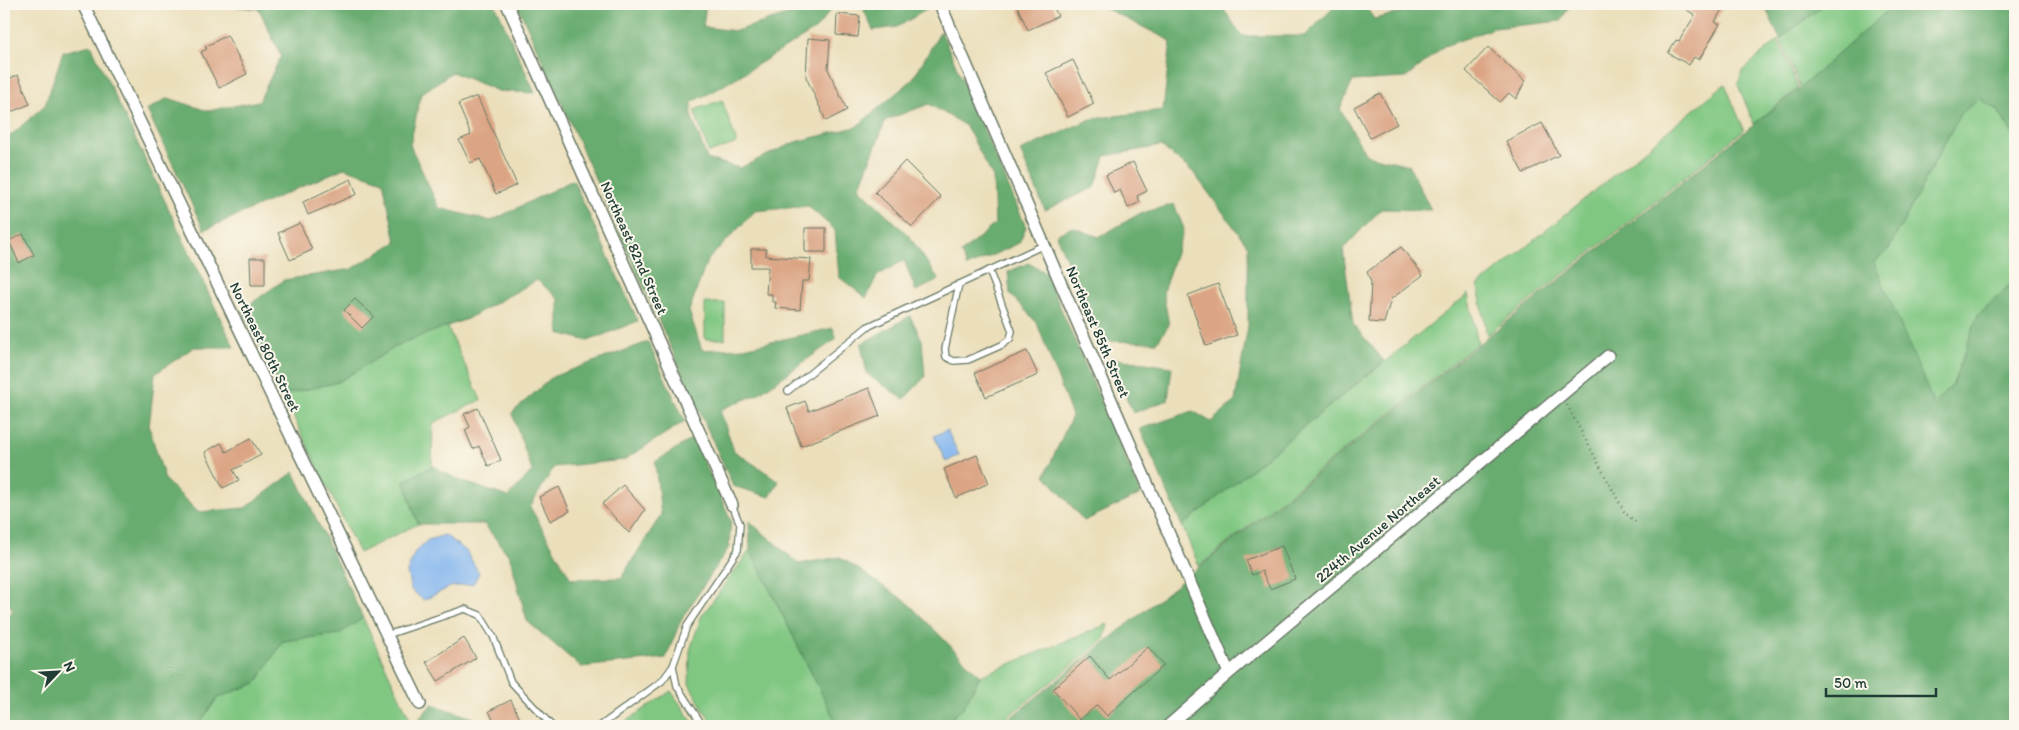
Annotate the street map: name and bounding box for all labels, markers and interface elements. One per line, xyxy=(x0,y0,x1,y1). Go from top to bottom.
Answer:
street label: Northeast 82nd Street xyxy=(596,179,672,318)
street label: Northeast 85th Street xyxy=(1062,264,1134,401)
street label: Northeast 80th Street xyxy=(226,279,304,415)
street label: 224th Avenue Northeast xyxy=(1312,471,1444,586)
north arrow xyxy=(32,648,82,698)
text: N xyxy=(60,659,79,675)
scale bar xyxy=(1826,665,1936,697)
text: 50 m xyxy=(1834,674,1867,692)

